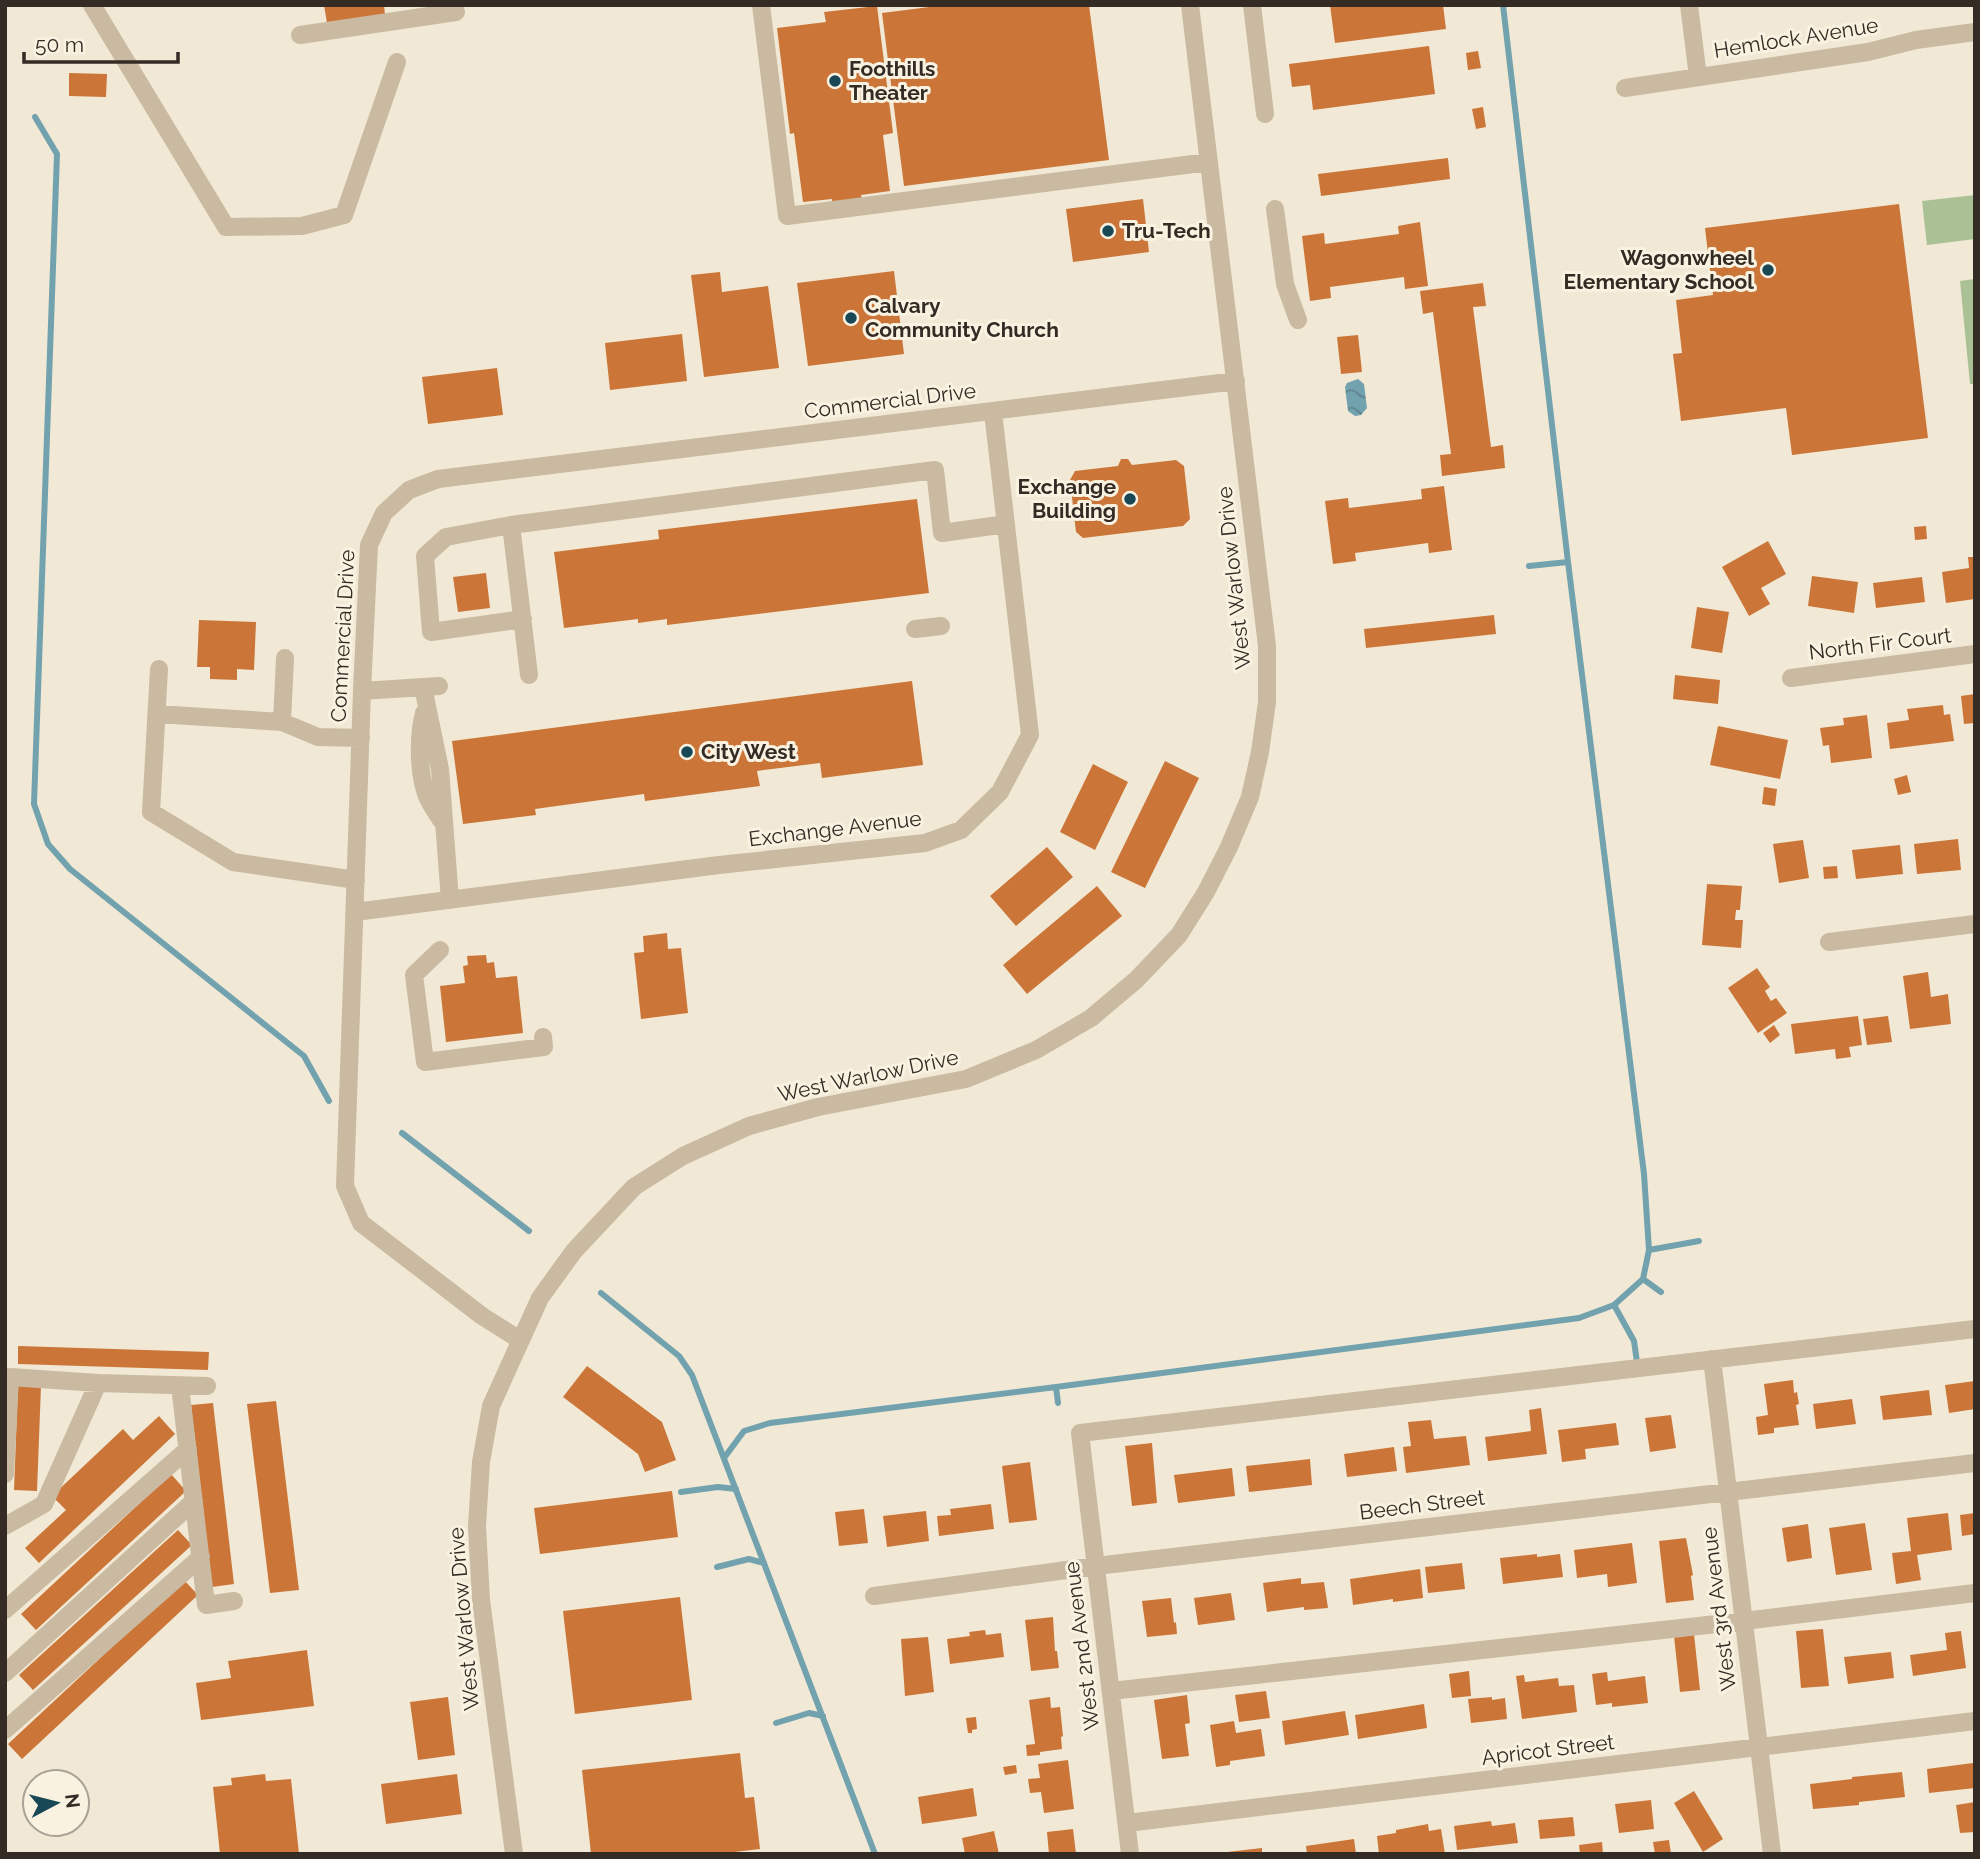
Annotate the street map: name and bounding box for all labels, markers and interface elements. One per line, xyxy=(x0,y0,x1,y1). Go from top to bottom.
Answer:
street label: Hemlock Avenue xyxy=(1712,12,1880,63)
scale bar xyxy=(24,21,178,65)
text: 50 m xyxy=(35,32,84,57)
place label: Foothills Theater xyxy=(849,56,936,105)
marker: Foothills Theater xyxy=(827,73,843,89)
place label: Tru-Tech xyxy=(1122,218,1211,243)
marker: Tru-Tech xyxy=(1100,223,1116,239)
place label: Wagonwheel Elementary School xyxy=(1564,245,1754,294)
marker: Wagonwheel Elementary School xyxy=(1760,262,1776,278)
place label: Calvary Community Church xyxy=(865,293,1059,342)
marker: Calvary Community Church xyxy=(843,310,859,326)
street label: Commercial Drive xyxy=(803,378,977,423)
place label: Exchange Building xyxy=(1018,474,1116,523)
street label: West Warlow Drive xyxy=(1211,485,1256,671)
marker: Exchange Building xyxy=(1122,491,1138,507)
street label: Commercial Drive xyxy=(325,549,360,723)
street label: North Fir Court xyxy=(1807,622,1953,665)
place label: City West xyxy=(701,739,796,764)
marker: City West xyxy=(679,744,695,760)
street label: Exchange Avenue xyxy=(747,805,923,852)
street label: West Warlow Drive xyxy=(775,1044,961,1107)
street label: Beech Street xyxy=(1358,1484,1486,1525)
street label: West Warlow Drive xyxy=(443,1526,484,1712)
street label: West 3rd Avenue xyxy=(1696,1526,1741,1693)
street label: West 2nd Avenue xyxy=(1059,1560,1104,1732)
street label: Apricot Street xyxy=(1480,1729,1616,1770)
north arrow xyxy=(21,1768,91,1838)
text: N xyxy=(61,1792,85,1809)

